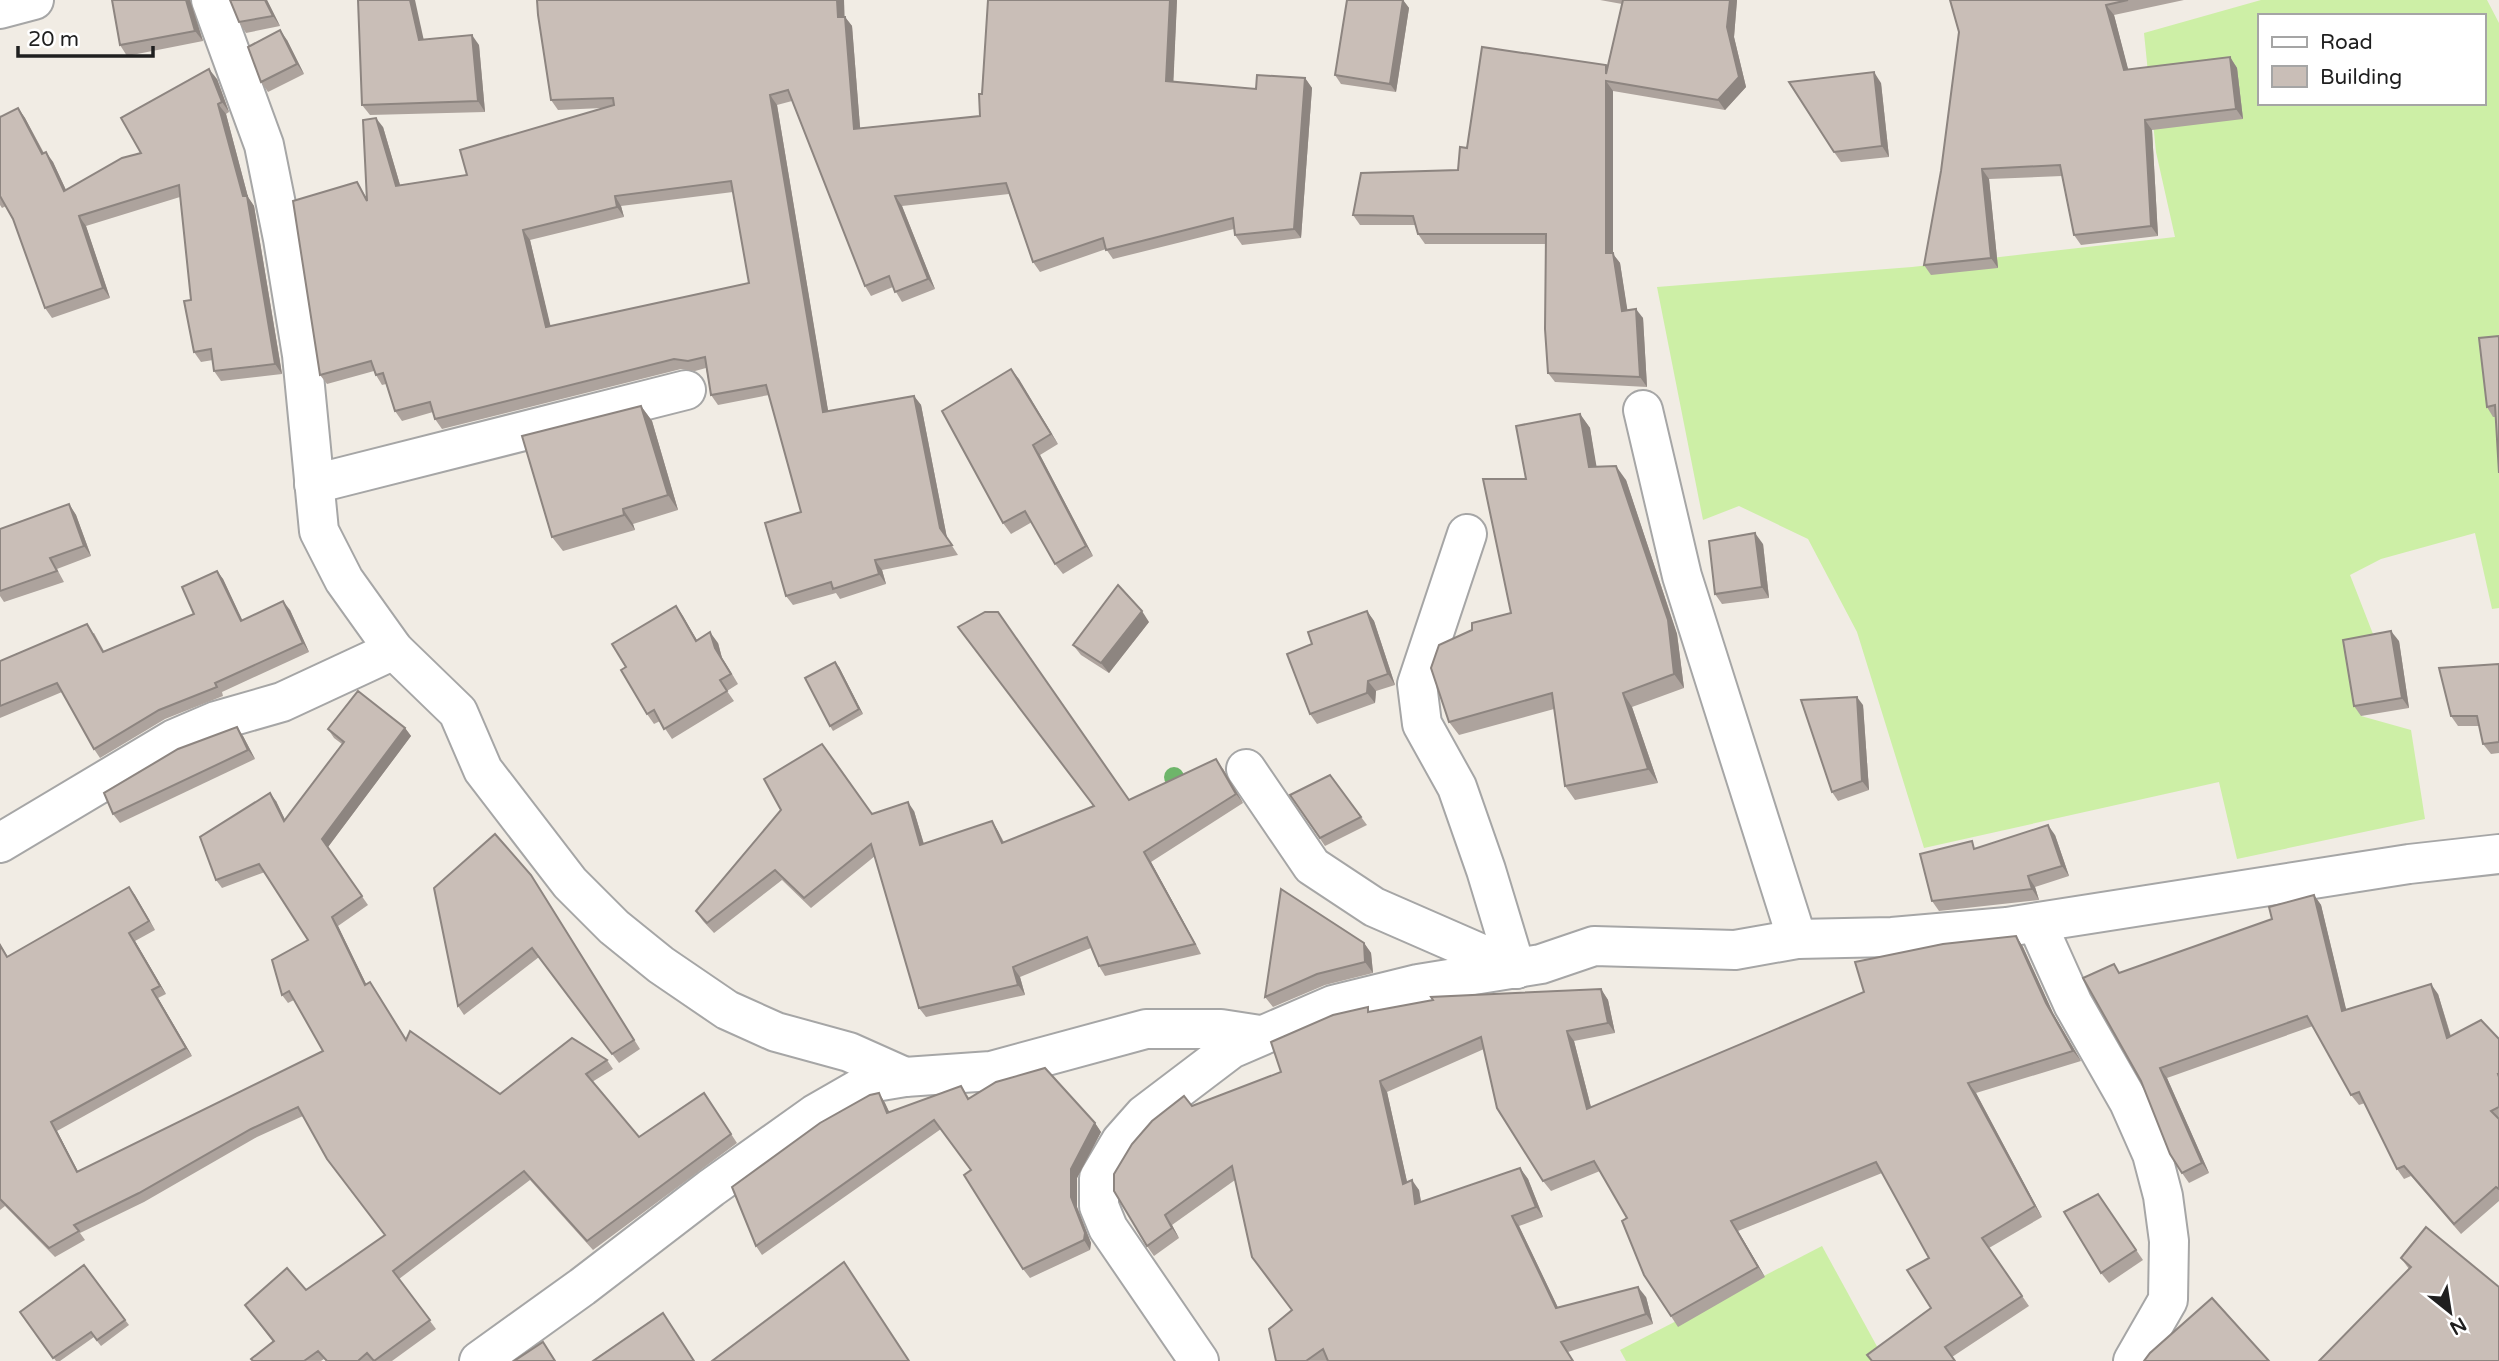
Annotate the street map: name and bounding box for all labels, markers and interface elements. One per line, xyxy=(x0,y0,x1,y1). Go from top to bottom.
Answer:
scale bar xyxy=(18,14,152,58)
legend xyxy=(2258,14,2485,105)
text: 20 m xyxy=(28,27,79,52)
text: Road xyxy=(2320,30,2373,55)
text: Building xyxy=(2320,65,2402,90)
north arrow xyxy=(2415,1277,2485,1347)
text: N xyxy=(2446,1313,2470,1339)

